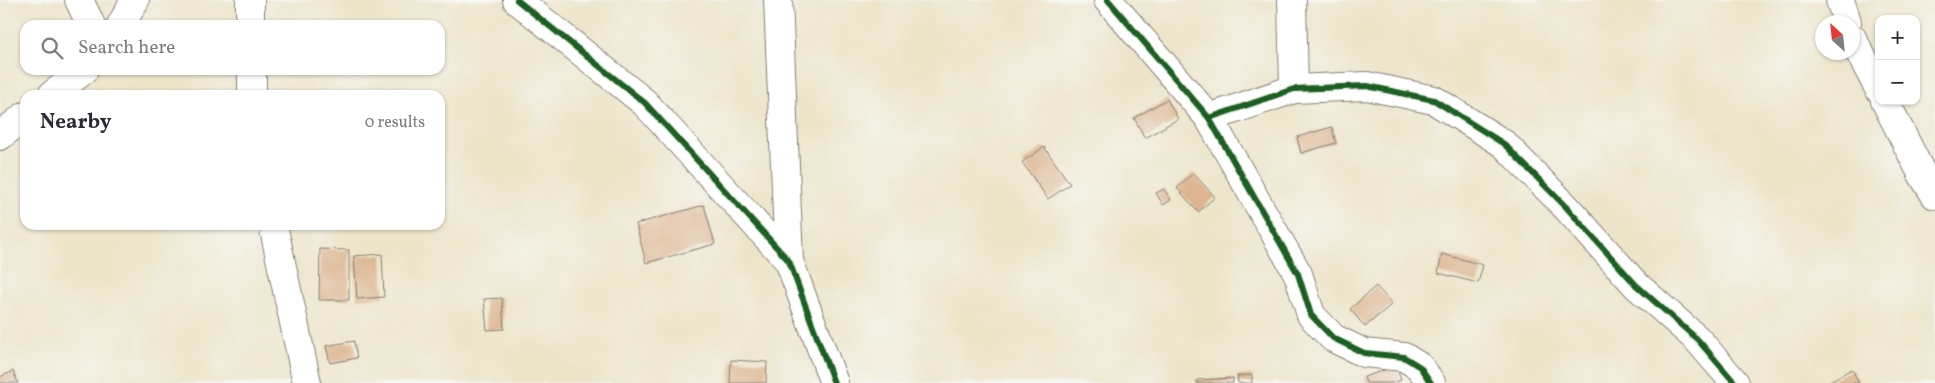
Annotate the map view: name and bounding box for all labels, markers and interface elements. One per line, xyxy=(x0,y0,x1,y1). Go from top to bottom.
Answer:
north arrow xyxy=(1815,15,1860,60)
map controls xyxy=(1875,15,1920,105)
button: + xyxy=(1875,15,1920,60)
search box xyxy=(20,20,445,75)
icon: search xyxy=(38,34,66,62)
text: Search here xyxy=(78,35,175,61)
button: − xyxy=(1875,60,1920,105)
text: Nearby xyxy=(40,108,111,137)
text: 0 results xyxy=(365,112,425,134)

